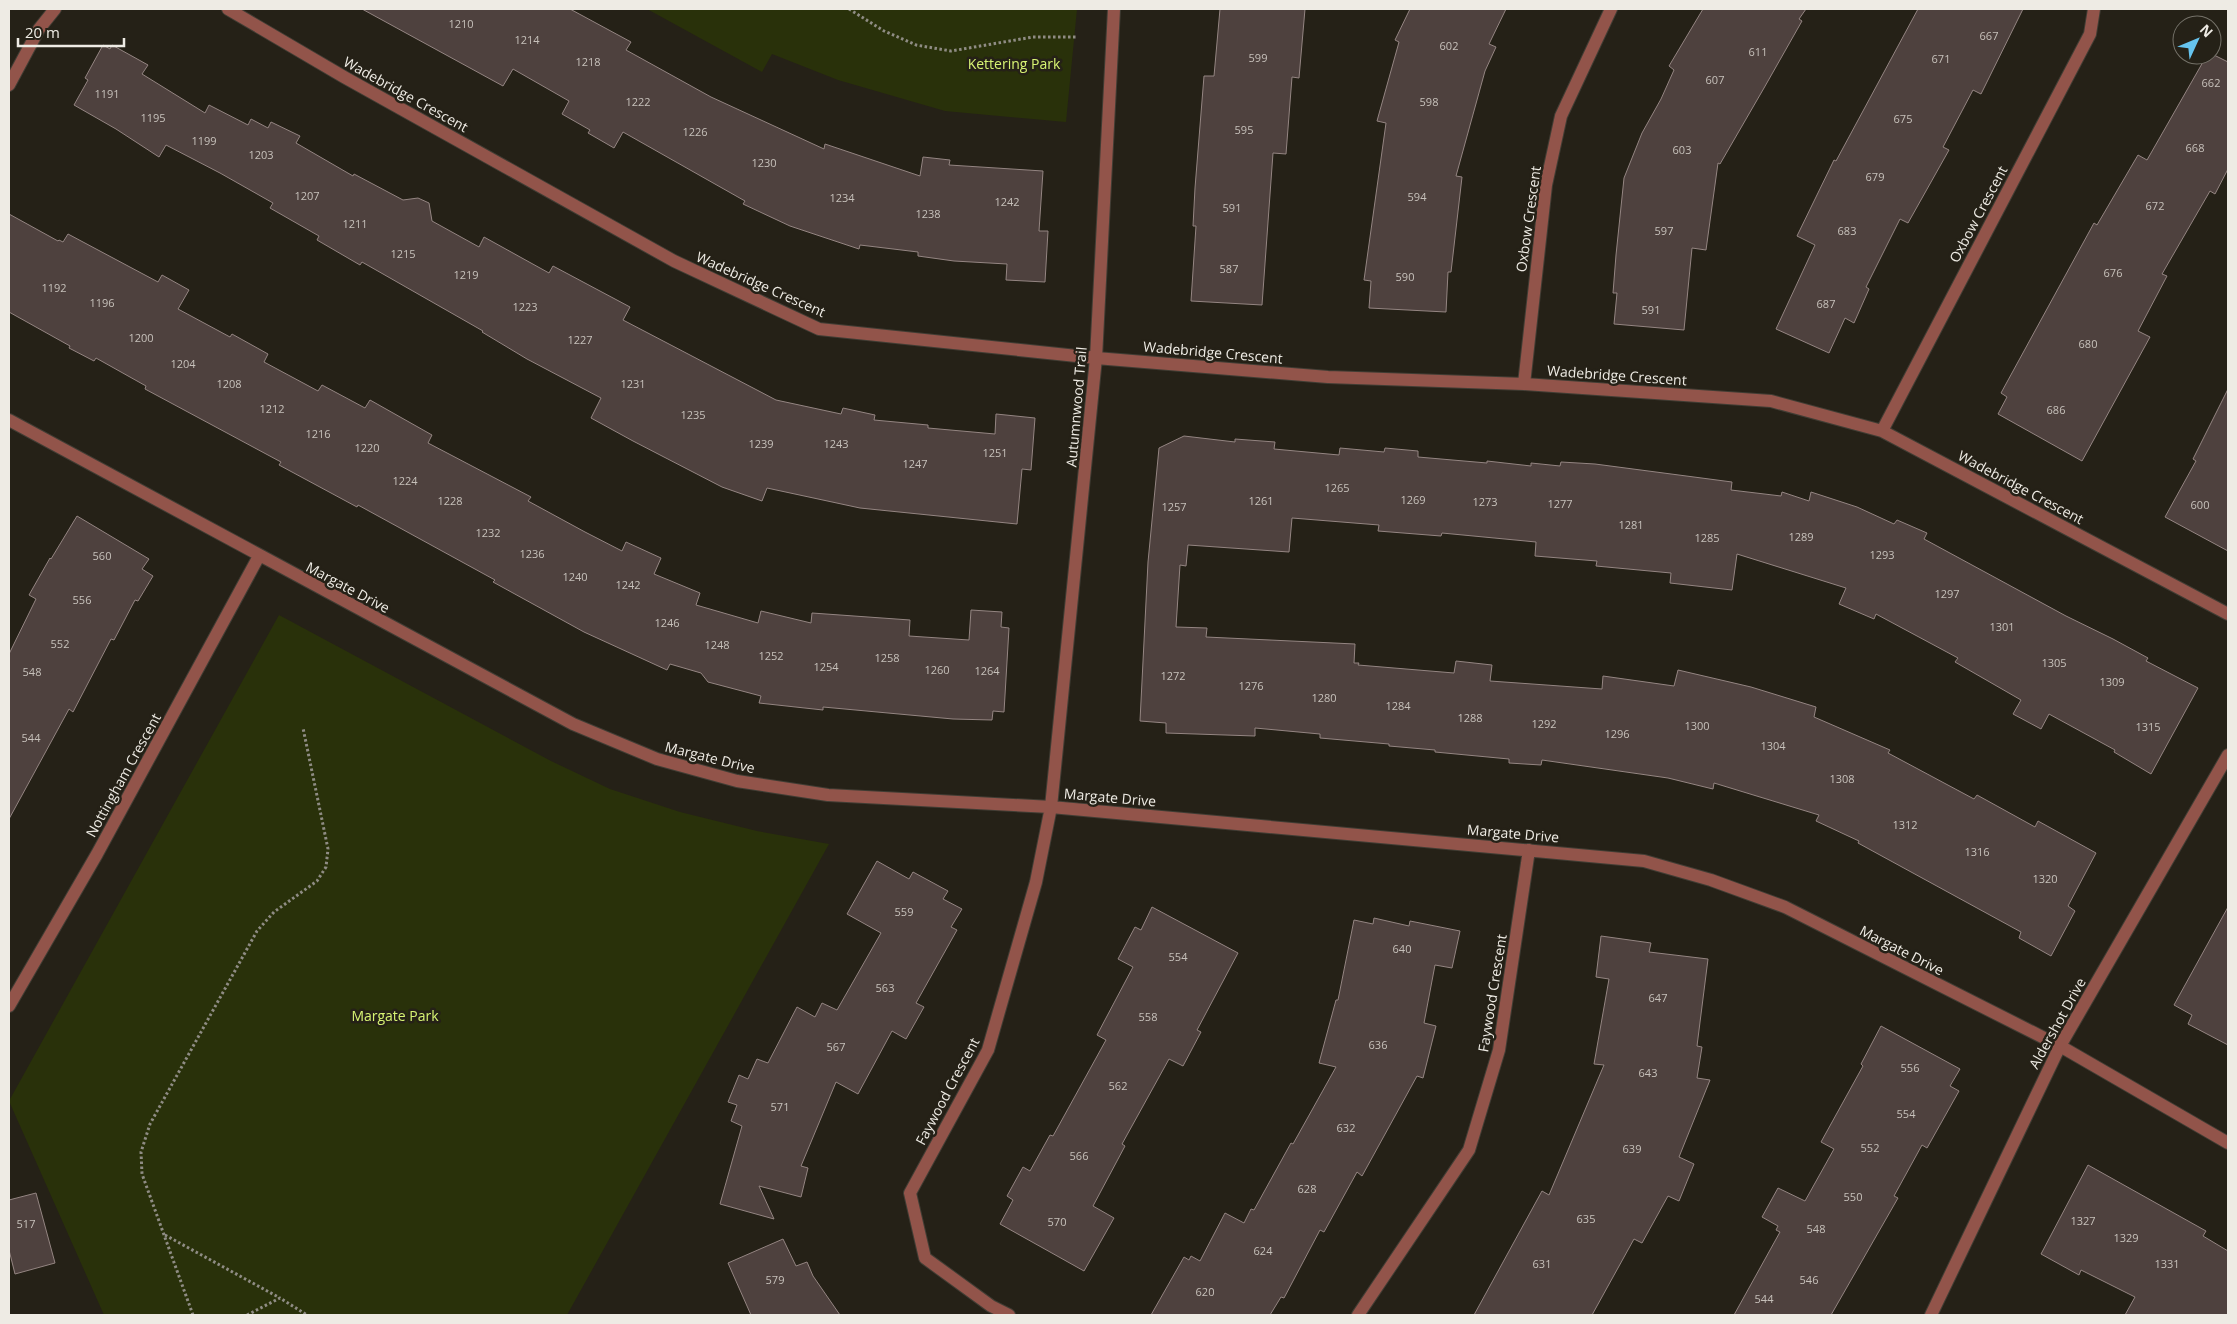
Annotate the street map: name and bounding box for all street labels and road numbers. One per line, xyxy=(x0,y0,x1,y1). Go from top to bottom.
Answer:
street label: Wadebridge Crescent xyxy=(340,52,472,136)
street label: Oxbow Crescent xyxy=(1945,162,2011,266)
street label: Oxbow Crescent xyxy=(1511,165,1545,273)
street label: Wadebridge Crescent xyxy=(693,247,829,321)
street label: Wadebridge Crescent xyxy=(1143,336,1283,368)
street label: Autumnwood Trail xyxy=(1061,346,1091,468)
street label: Wadebridge Crescent xyxy=(1547,361,1687,389)
street label: Wadebridge Crescent xyxy=(1955,446,2087,528)
street label: Margate Drive xyxy=(303,557,393,617)
street label: Nottingham Crescent xyxy=(81,710,165,840)
street label: Margate Drive xyxy=(663,737,757,777)
street label: Margate Drive xyxy=(1063,784,1157,810)
street label: Margate Drive xyxy=(1466,820,1560,846)
street label: Margate Drive xyxy=(1857,921,1948,979)
street label: Faywood Crescent xyxy=(1473,933,1511,1053)
street label: Aldershot Drive xyxy=(2024,974,2090,1072)
street label: Faywood Crescent xyxy=(911,1034,983,1148)

